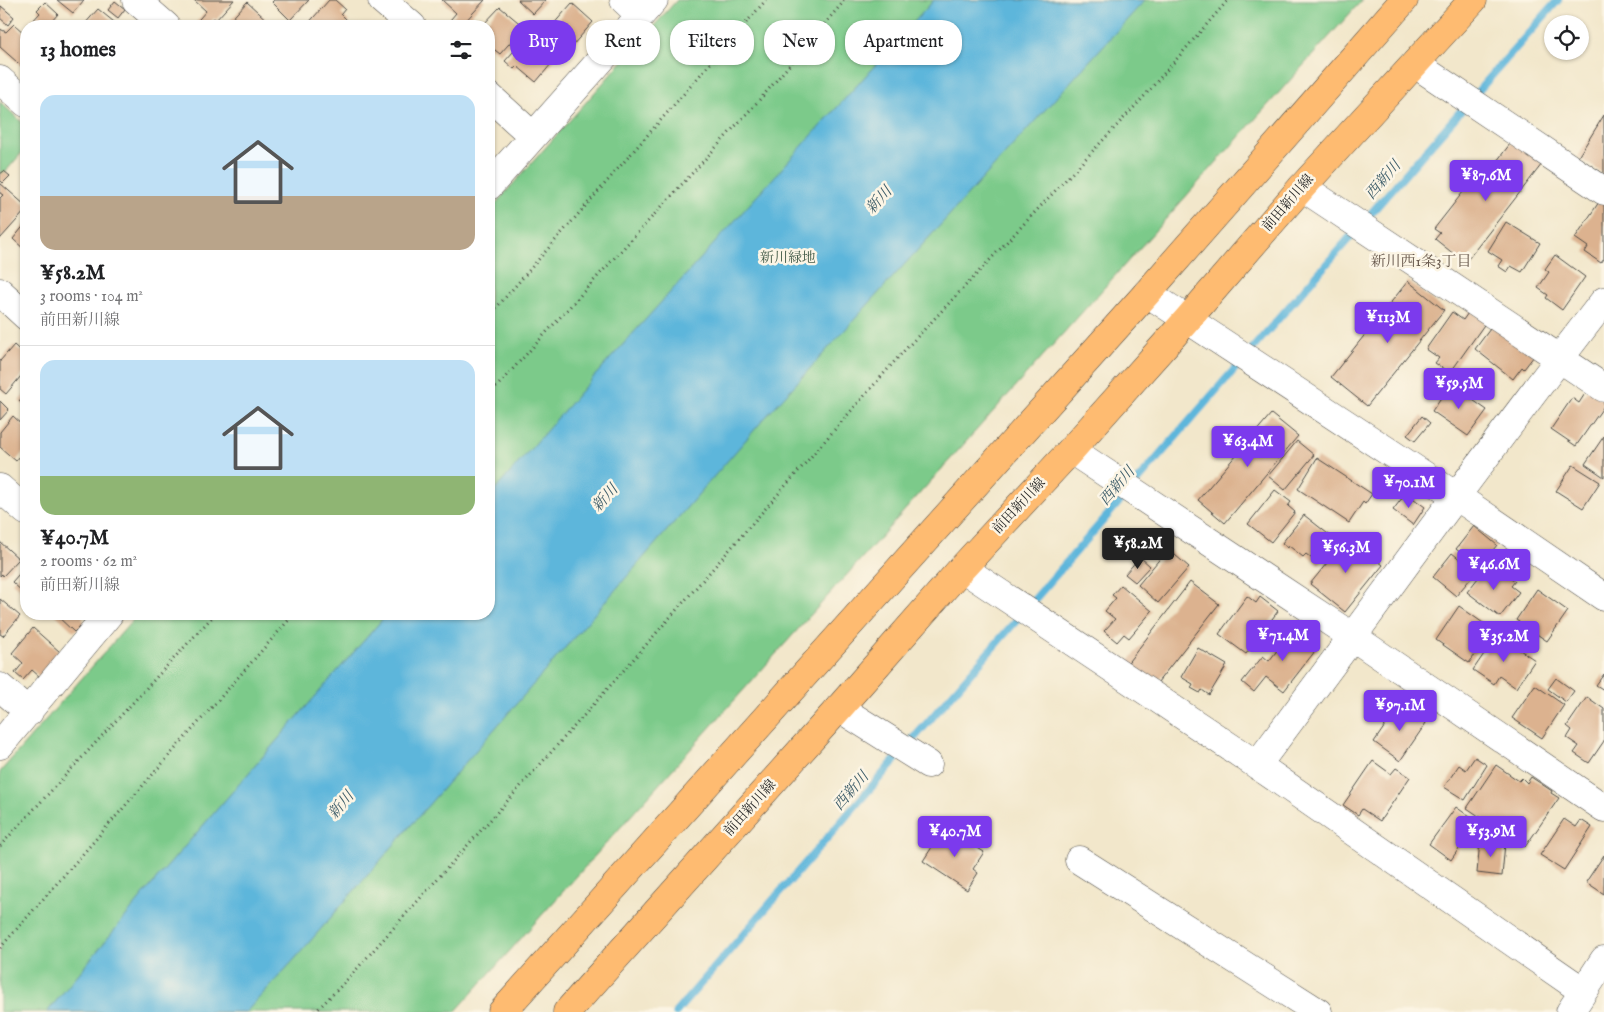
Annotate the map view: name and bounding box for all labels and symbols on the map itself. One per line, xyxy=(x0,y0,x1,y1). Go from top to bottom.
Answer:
water label: 西新川 xyxy=(1361,155,1406,203)
pin: ¥87.6M xyxy=(1445,160,1527,202)
street label: 前田新川線 xyxy=(1258,171,1318,235)
water label: 新川 xyxy=(862,181,897,218)
park label: 新川緑地 xyxy=(760,249,816,267)
district label: 新川西1条3丁目 xyxy=(1370,252,1472,271)
pin: ¥113M xyxy=(1353,302,1423,344)
pin: ¥59.5M xyxy=(1418,368,1500,410)
pin: ¥63.4M xyxy=(1207,426,1289,468)
water label: 西新川 xyxy=(1095,461,1140,509)
pin: ¥70.1M xyxy=(1368,466,1450,509)
street label: 前田新川線 xyxy=(989,474,1049,538)
water label: 新川 xyxy=(588,479,623,516)
pin: ¥58.2M xyxy=(1097,528,1179,570)
pin: ¥56.3M xyxy=(1305,532,1387,574)
pin: ¥46.6M xyxy=(1453,548,1535,591)
pin: ¥71.4M xyxy=(1242,620,1324,662)
pin: ¥35.2M xyxy=(1463,620,1545,663)
pin: ¥97.1M xyxy=(1359,690,1441,732)
water label: 西新川 xyxy=(829,766,874,814)
street label: 前田新川線 xyxy=(720,776,780,840)
water label: 新川 xyxy=(324,786,359,823)
pin: ¥40.7M xyxy=(914,816,996,858)
pin: ¥53.9M xyxy=(1450,816,1532,858)

